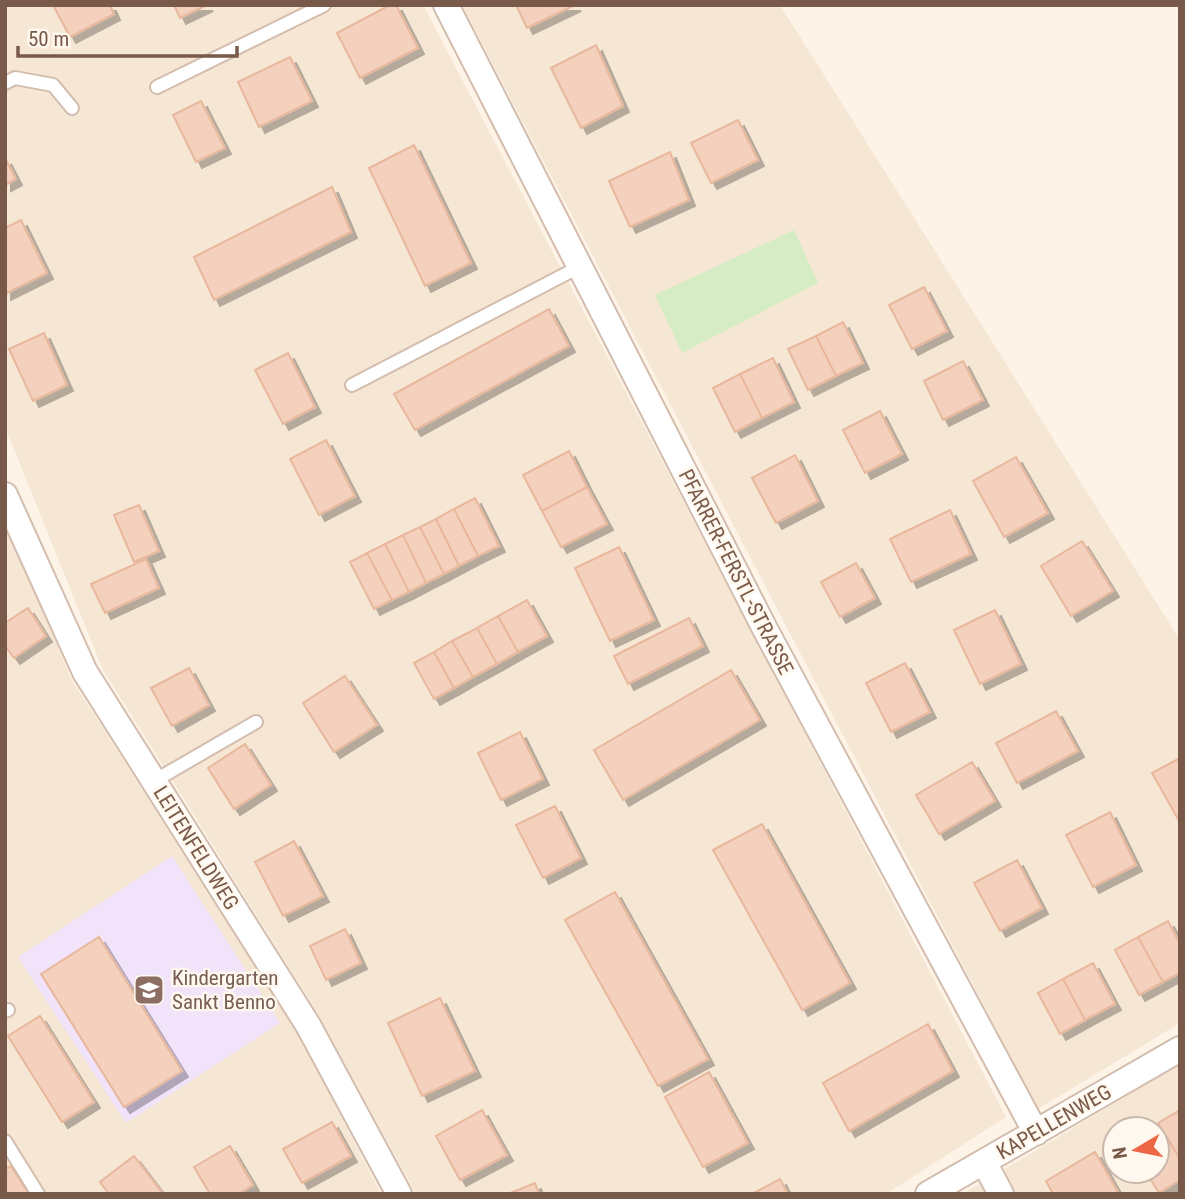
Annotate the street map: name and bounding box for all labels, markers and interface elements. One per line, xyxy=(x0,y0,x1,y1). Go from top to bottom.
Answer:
scale bar xyxy=(18,14,236,58)
text: 50 m xyxy=(28,27,69,51)
street label: PFARRER-FERSTL-STRASSE xyxy=(674,465,798,679)
street label: LEITENFELDWEG xyxy=(148,782,244,914)
place label: Kindergarten Sankt Benno xyxy=(172,966,278,1014)
school or university icon: Kindergarten Sankt Benno xyxy=(132,973,166,1007)
street label: KAPELLENWEG xyxy=(993,1080,1115,1164)
north arrow xyxy=(1101,1115,1171,1185)
text: N xyxy=(1107,1145,1132,1161)

